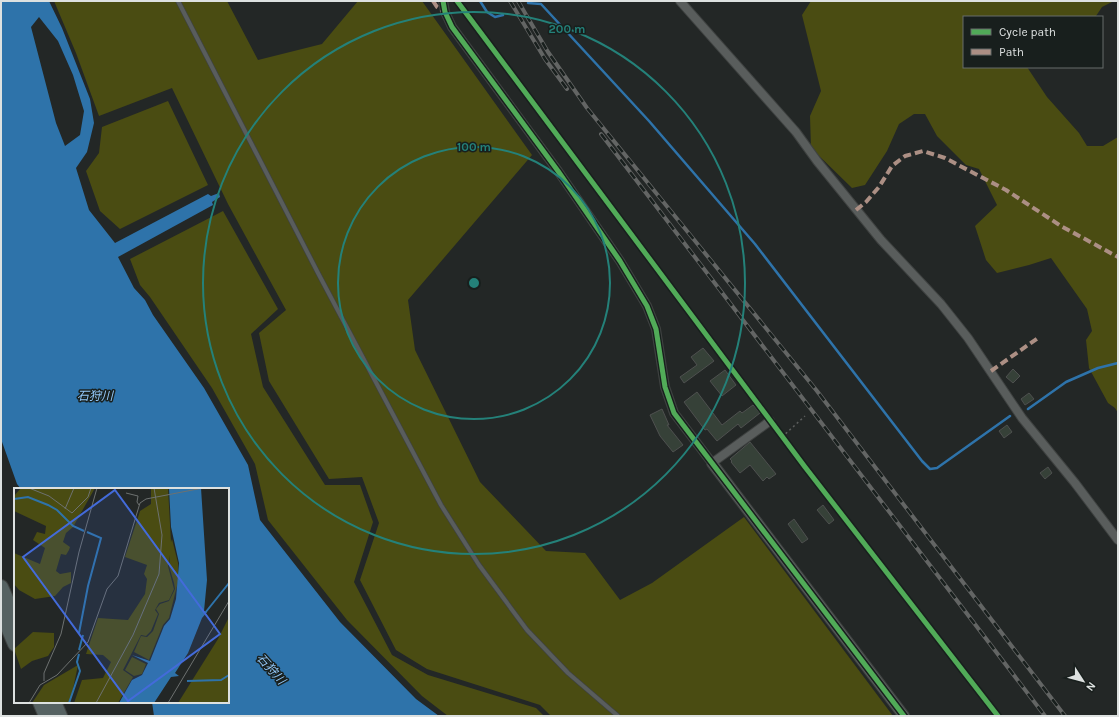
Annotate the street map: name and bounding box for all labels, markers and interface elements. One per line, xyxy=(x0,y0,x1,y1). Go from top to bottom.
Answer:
legend xyxy=(963,16,1103,68)
text: 200 m xyxy=(549,22,585,36)
text: Cycle path xyxy=(999,25,1056,39)
text: Path xyxy=(999,45,1024,59)
text: 100 m xyxy=(457,140,491,154)
centre of rings xyxy=(467,276,481,290)
water label: 石狩川 xyxy=(77,389,115,403)
inset map xyxy=(14,488,229,703)
water label: 石狩川 xyxy=(254,651,290,689)
north arrow xyxy=(1063,661,1103,701)
text: N xyxy=(1083,680,1098,694)

